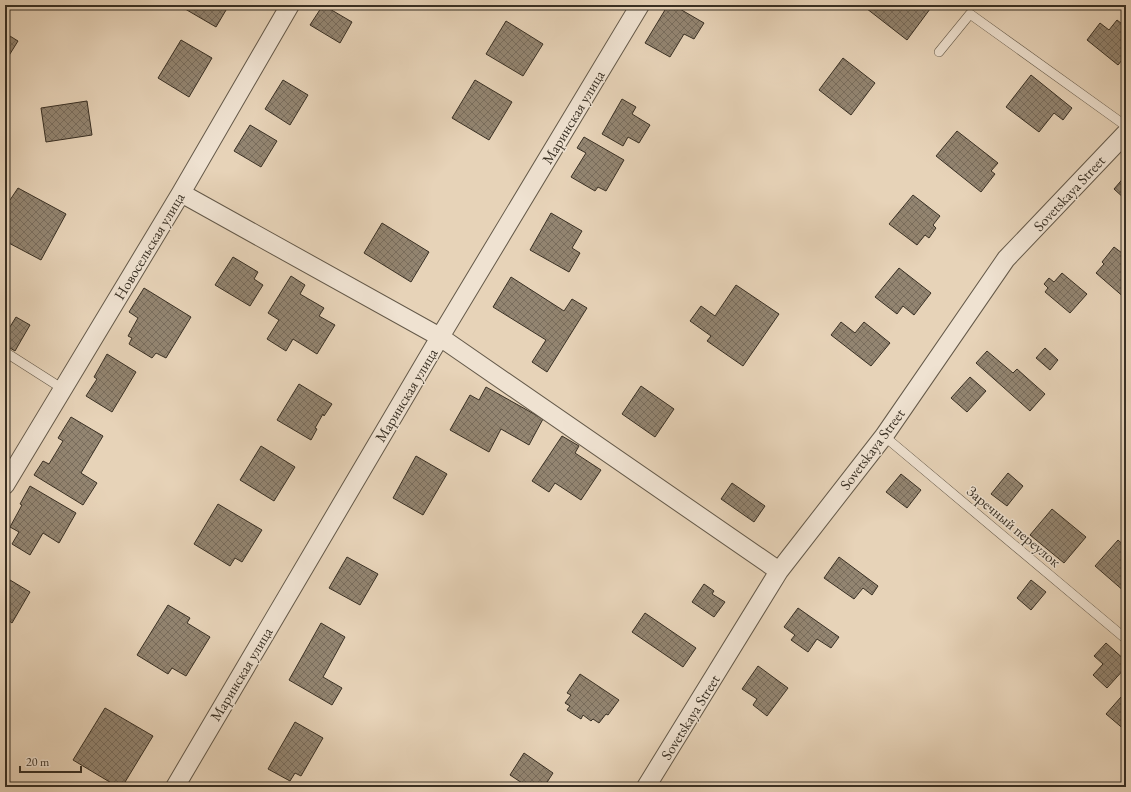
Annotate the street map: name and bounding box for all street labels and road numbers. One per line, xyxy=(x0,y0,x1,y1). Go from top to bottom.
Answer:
street label: Маринская улица xyxy=(537,67,609,167)
street label: Sovetskaya Street xyxy=(1029,151,1109,235)
street label: Новосельская улица xyxy=(109,189,189,303)
street label: Маринская улица xyxy=(370,345,442,445)
street label: Sovetskaya Street xyxy=(835,404,909,493)
street label: Заречный переулок xyxy=(963,481,1065,571)
street label: Маринская улица xyxy=(205,624,277,724)
street label: Sovetskaya Street xyxy=(656,671,724,763)

